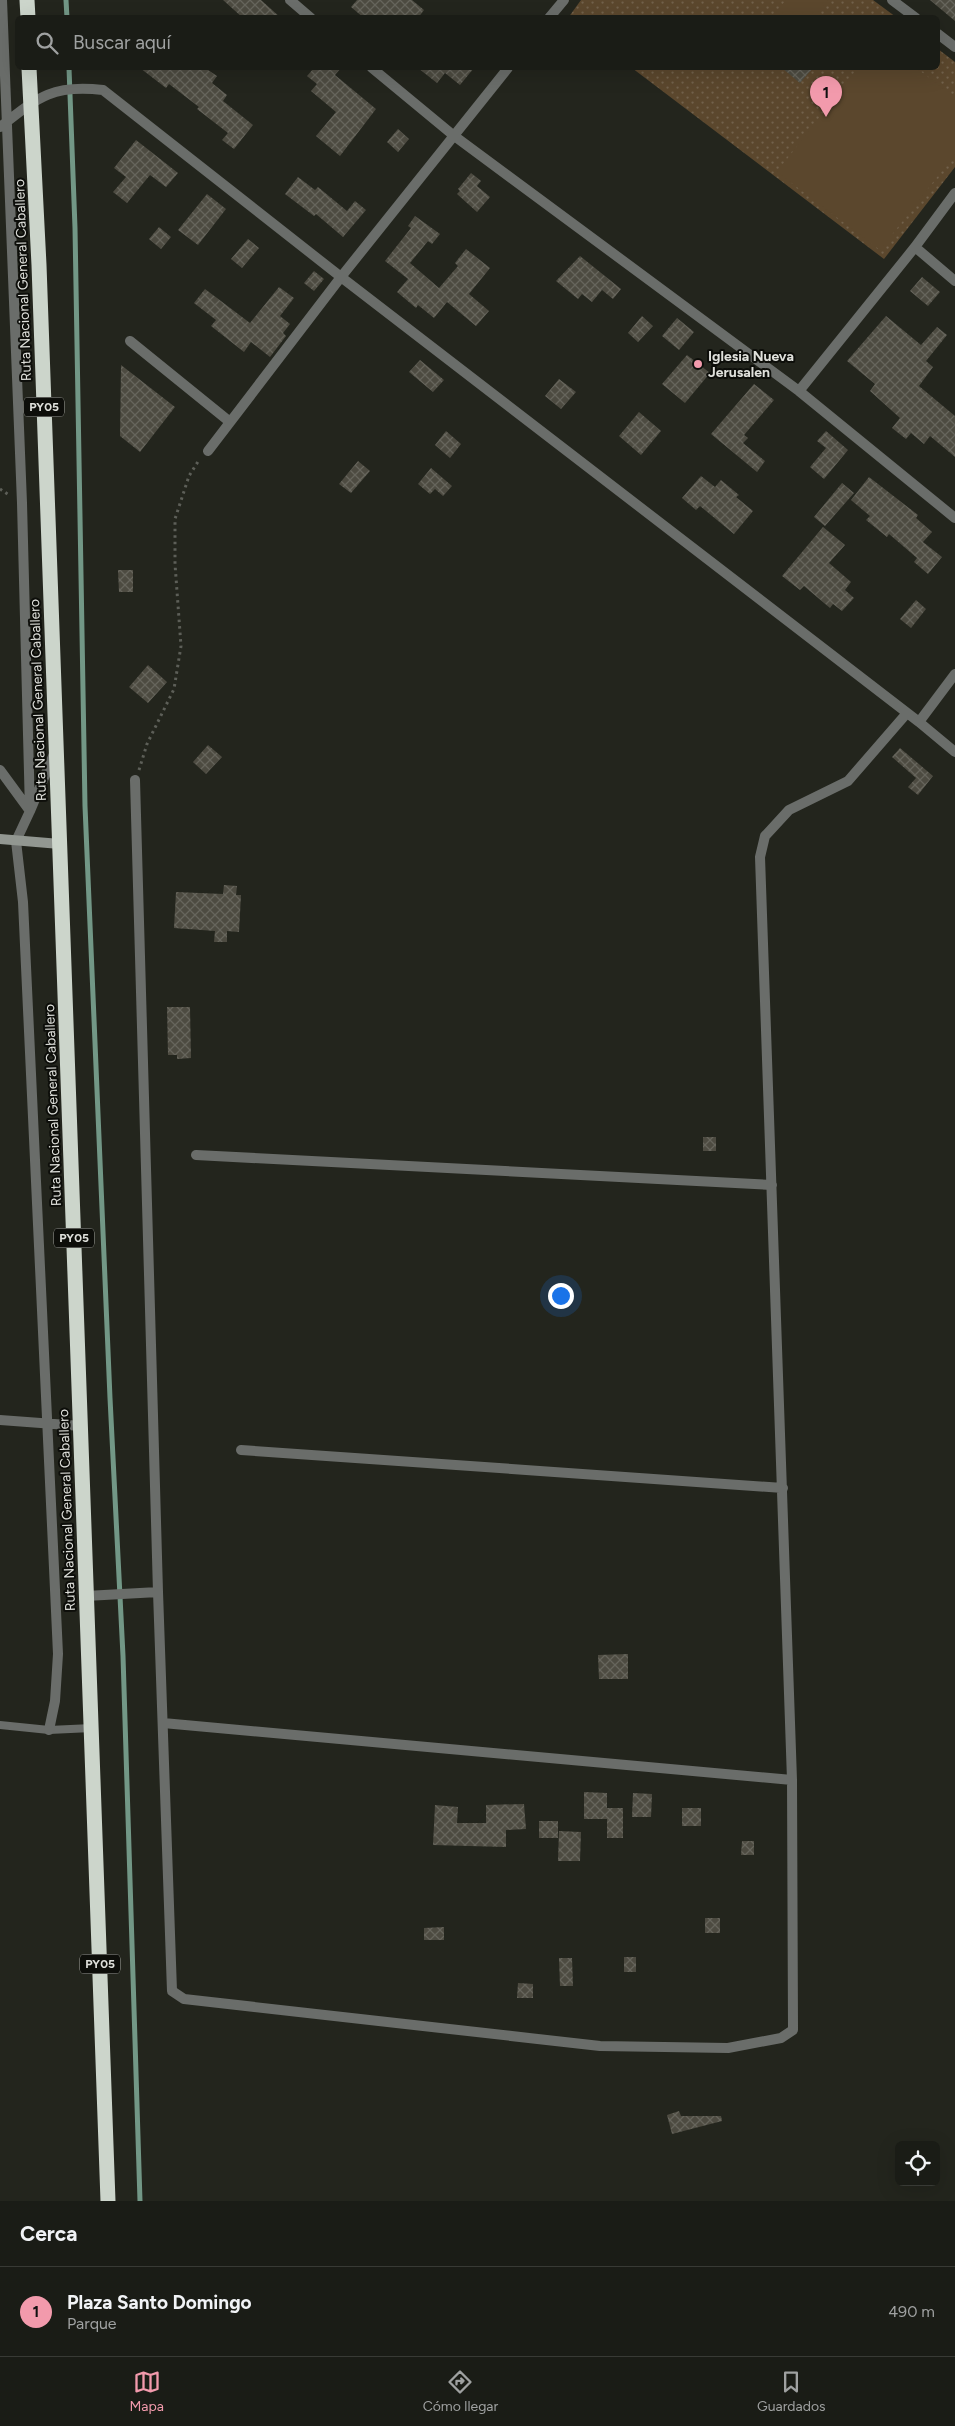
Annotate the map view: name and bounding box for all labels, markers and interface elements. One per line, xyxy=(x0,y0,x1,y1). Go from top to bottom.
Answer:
search box xyxy=(15,15,940,70)
icon: search xyxy=(33,29,61,57)
text: Buscar aquí xyxy=(73,31,171,54)
pin: 1 xyxy=(810,76,842,117)
street label: Ruta Nacional General Caballero xyxy=(11,179,35,381)
place label: Iglesia Nueva Jerusalen xyxy=(708,348,794,381)
marker: Iglesia Nueva Jerusalen xyxy=(692,358,704,370)
road number: PY05 xyxy=(24,398,64,417)
street label: Ruta Nacional General Caballero xyxy=(26,599,50,801)
street label: Ruta Nacional General Caballero xyxy=(41,1004,65,1206)
road number: PY05 xyxy=(54,1228,94,1248)
your location xyxy=(548,1283,574,1309)
street label: Ruta Nacional General Caballero xyxy=(55,1409,79,1611)
road number: PY05 xyxy=(80,1955,120,1974)
map controls xyxy=(895,2141,940,2186)
button: locate xyxy=(895,2141,940,2186)
text: Cerca xyxy=(20,2221,77,2246)
text: Plaza Santo Domingo xyxy=(67,2291,252,2314)
text: 1 xyxy=(33,2302,39,2321)
text: 490 m xyxy=(888,2302,935,2321)
text: Parque xyxy=(67,2314,117,2333)
tab: Mapa xyxy=(129,2368,164,2415)
tab: Cómo llegar xyxy=(423,2368,498,2415)
tab: Guardados xyxy=(757,2368,826,2415)

